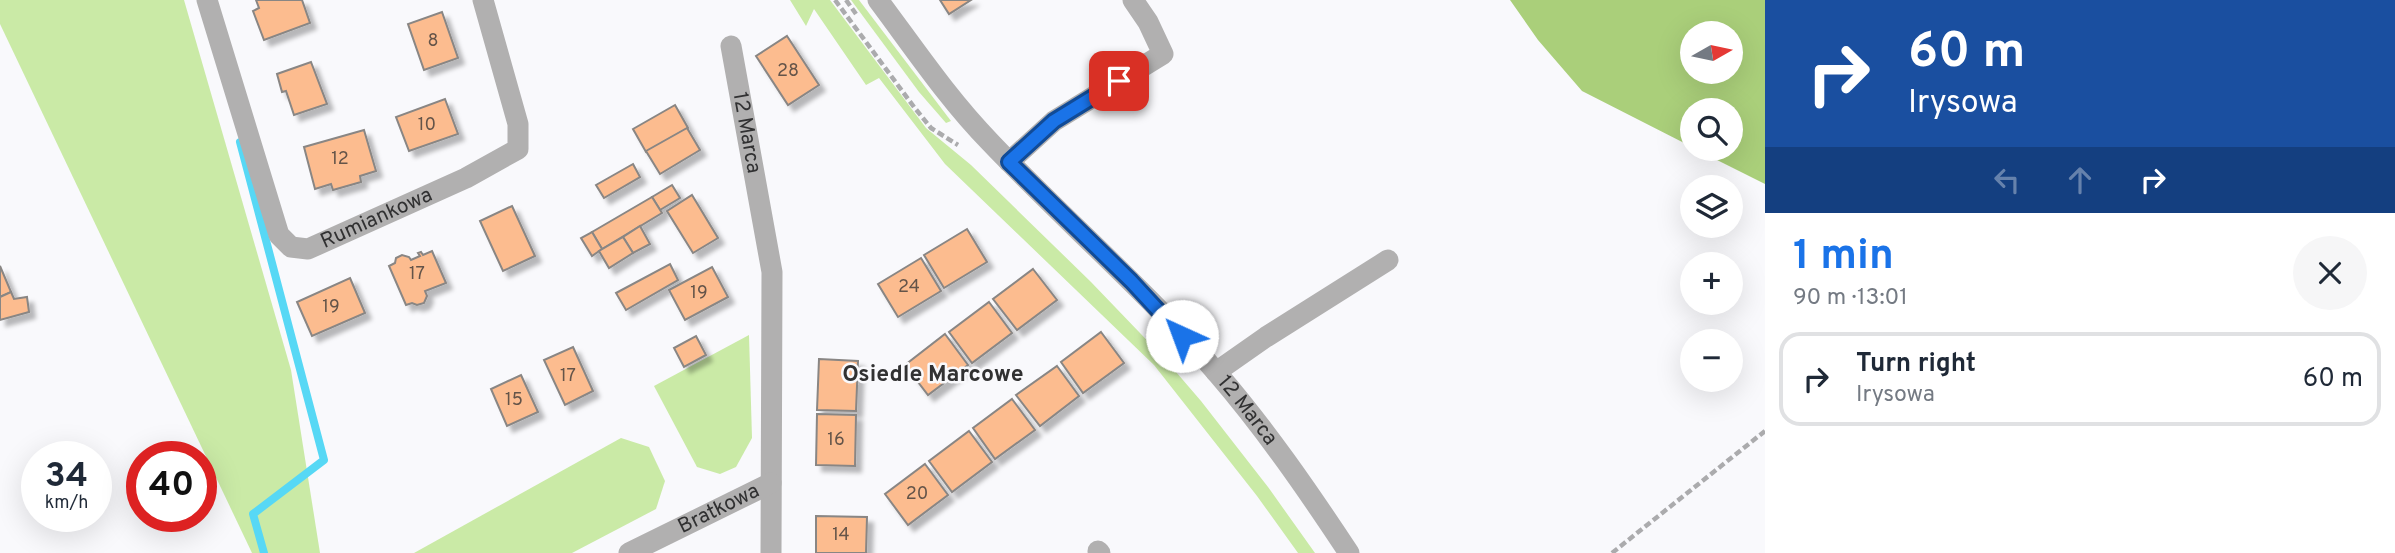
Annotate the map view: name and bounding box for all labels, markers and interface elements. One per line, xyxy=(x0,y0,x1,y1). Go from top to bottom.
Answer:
north arrow xyxy=(1680,21,1743,84)
map controls xyxy=(1680,21,1743,392)
text: 60 m xyxy=(1908,23,2026,85)
icon: right xyxy=(1793,28,1884,119)
house number: 8 xyxy=(428,30,439,53)
pin xyxy=(1089,51,1149,111)
house number: 28 xyxy=(777,60,799,83)
icon: arrive xyxy=(1100,62,1138,100)
text: Irysowa xyxy=(1908,84,2018,124)
street label: 12 Marca xyxy=(726,90,767,175)
button: search xyxy=(1680,98,1743,161)
house number: 10 xyxy=(418,114,436,137)
house number: 12 xyxy=(331,148,349,171)
icon: left xyxy=(1988,161,2026,199)
icon: ahead xyxy=(2061,161,2099,199)
icon: right xyxy=(2134,161,2172,199)
button: layers xyxy=(1680,175,1743,238)
street label: Rumiankowa xyxy=(316,181,437,255)
text: 1 min xyxy=(1793,231,1894,284)
button: close xyxy=(2293,236,2367,310)
button: + xyxy=(1680,252,1743,315)
house number: 17 xyxy=(409,263,425,286)
house number: 24 xyxy=(898,276,920,299)
house number: 19 xyxy=(690,282,708,305)
text: 90 m · 13:01 xyxy=(1793,284,1908,313)
house number: 19 xyxy=(322,296,340,319)
position arrow xyxy=(1145,299,1219,373)
button: − xyxy=(1680,329,1743,392)
text: Turn right xyxy=(1856,348,1976,381)
icon: right xyxy=(1797,360,1835,398)
district label: Osiedle Marcowe xyxy=(842,361,1024,390)
text: 60 m xyxy=(2303,363,2363,396)
house number: 17 xyxy=(560,365,576,388)
street label: 12 Marca xyxy=(1211,370,1283,451)
text: Irysowa xyxy=(1856,381,1935,410)
house number: 15 xyxy=(505,389,523,412)
house number: 16 xyxy=(827,429,845,452)
speed limit sign: 40 xyxy=(126,441,217,532)
text: 34 xyxy=(45,455,88,499)
street label: Bratkowa xyxy=(673,477,764,540)
house number: 20 xyxy=(906,483,928,506)
text: km/h xyxy=(45,492,88,515)
house number: 14 xyxy=(832,524,850,547)

